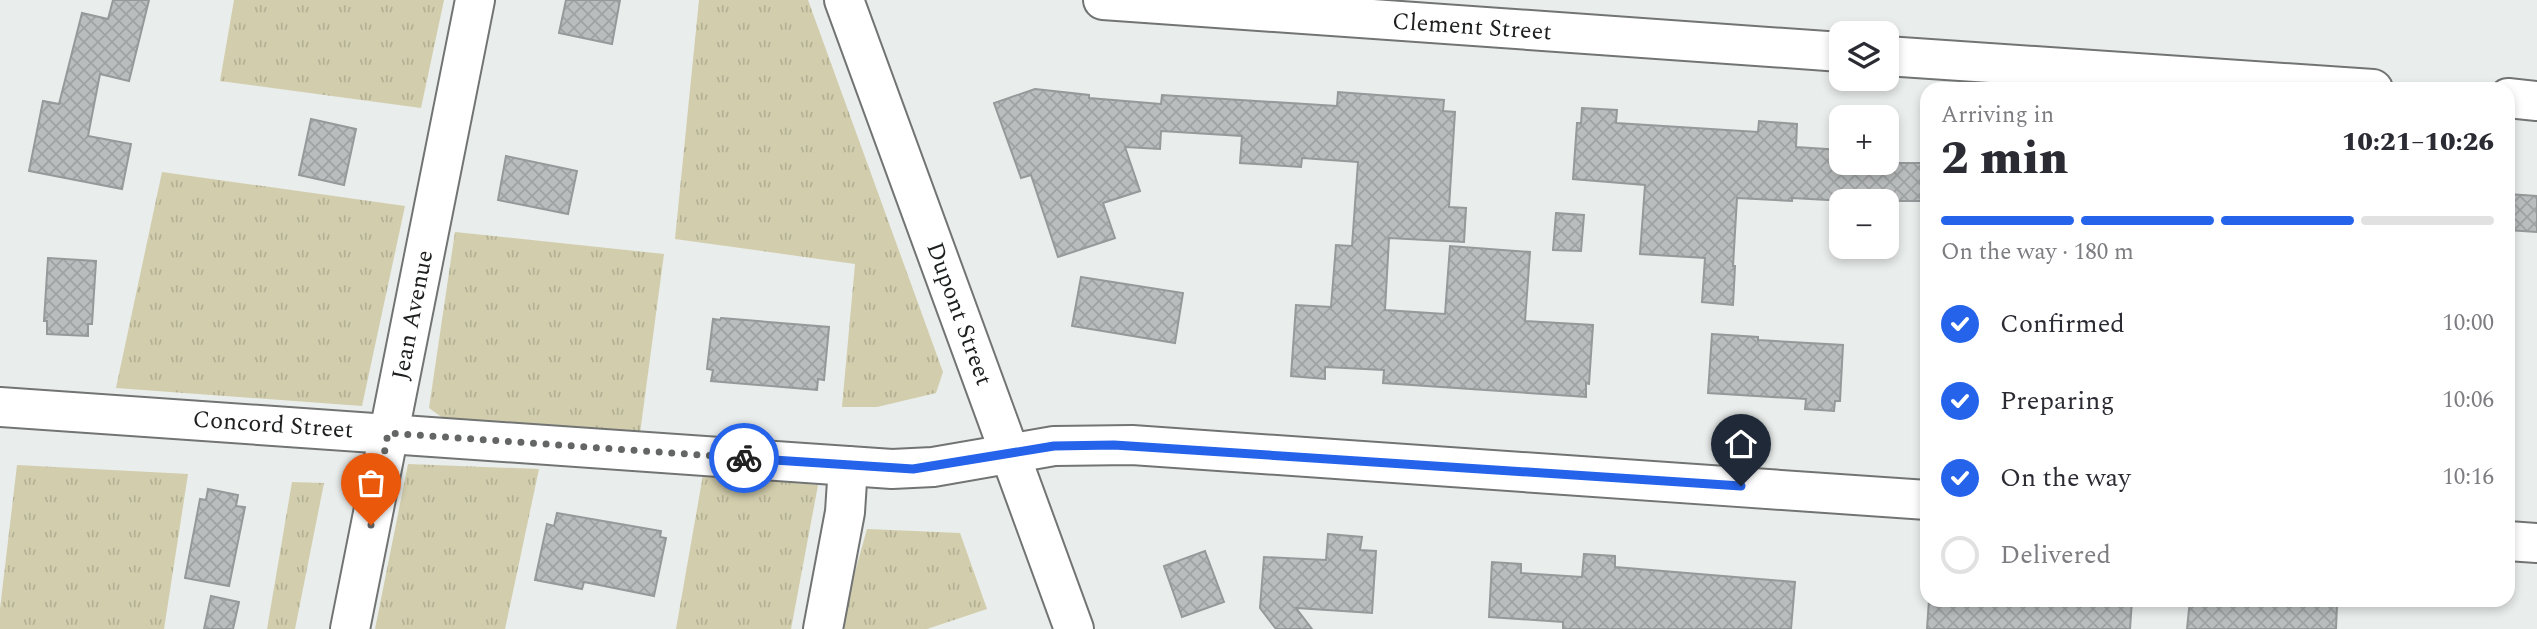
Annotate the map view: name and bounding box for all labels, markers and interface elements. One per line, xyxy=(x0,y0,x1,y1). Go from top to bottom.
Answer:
street label: Clement Street xyxy=(1391,3,1553,51)
map controls xyxy=(1829,21,1899,259)
button: layers xyxy=(1829,21,1899,91)
text: Arriving in xyxy=(1941,98,2054,133)
button: + xyxy=(1829,105,1899,175)
text: 10:21–10:26 xyxy=(2342,122,2494,162)
text: 2 min xyxy=(1941,124,2068,194)
button: − xyxy=(1829,189,1899,259)
text: On the way · 180 m xyxy=(1941,235,2134,270)
street label: Dupont Street xyxy=(916,237,1002,391)
street label: Jean Avenue xyxy=(383,247,443,383)
text: Confirmed xyxy=(2000,304,2125,344)
icon: check xyxy=(1941,305,1979,343)
text: 10:00 xyxy=(2442,306,2494,341)
text: Preparing xyxy=(2000,381,2114,421)
icon: check xyxy=(1941,382,1979,420)
text: 10:06 xyxy=(2442,383,2494,418)
street label: Concord Street xyxy=(192,401,354,449)
pin xyxy=(1711,414,1771,486)
courier xyxy=(709,423,779,493)
icon: home xyxy=(1722,425,1760,463)
icon: bike xyxy=(725,439,763,477)
pin xyxy=(341,453,401,525)
text: On the way xyxy=(2000,458,2131,498)
icon: check xyxy=(1941,459,1979,497)
text: 10:16 xyxy=(2442,460,2494,495)
icon: bag xyxy=(352,464,390,502)
text: Delivered xyxy=(2000,535,2111,575)

